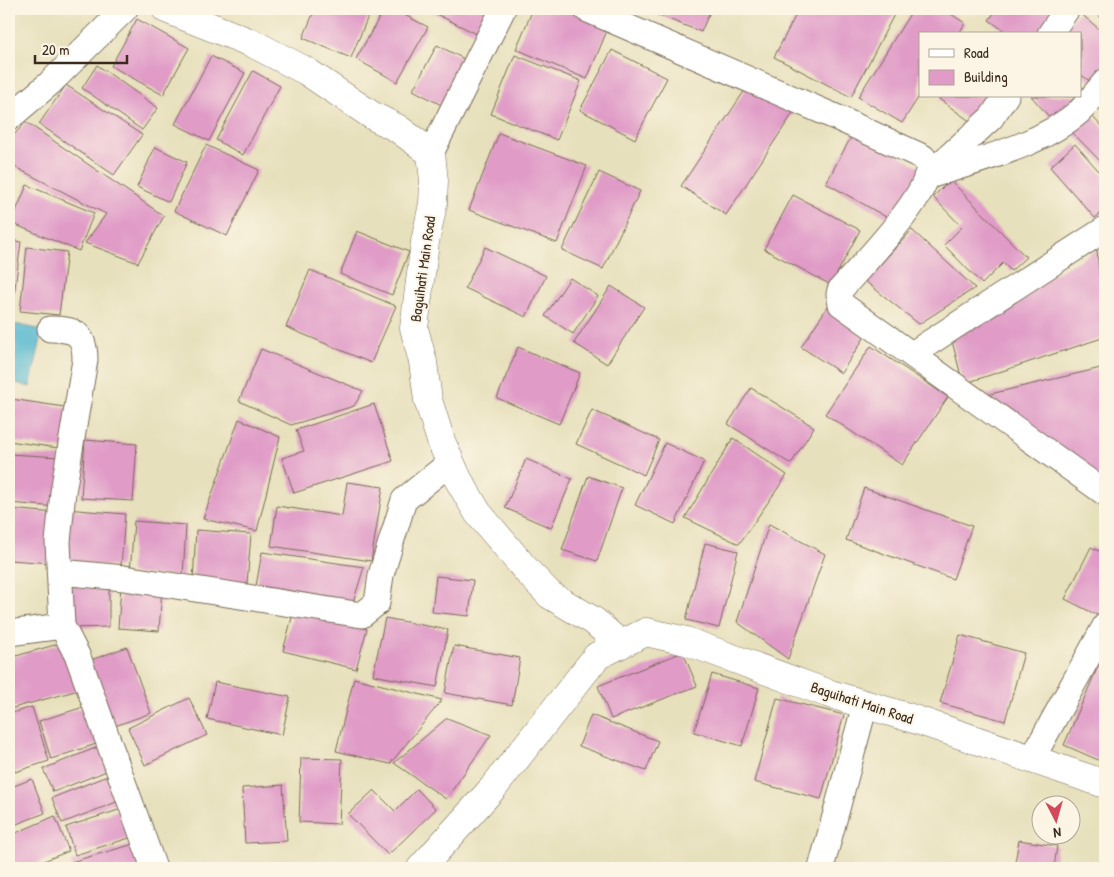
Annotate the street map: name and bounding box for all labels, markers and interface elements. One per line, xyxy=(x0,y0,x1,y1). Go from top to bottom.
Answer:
scale bar xyxy=(35,32,128,64)
legend xyxy=(919,32,1082,98)
text: 20 m xyxy=(42,39,69,60)
text: Road xyxy=(964,42,989,63)
text: Building xyxy=(964,66,1008,87)
street label: Baguihati Main Road xyxy=(405,215,440,323)
street label: Baguihati Main Road xyxy=(808,676,916,729)
north arrow xyxy=(1032,794,1082,844)
text: N xyxy=(1052,824,1062,843)

